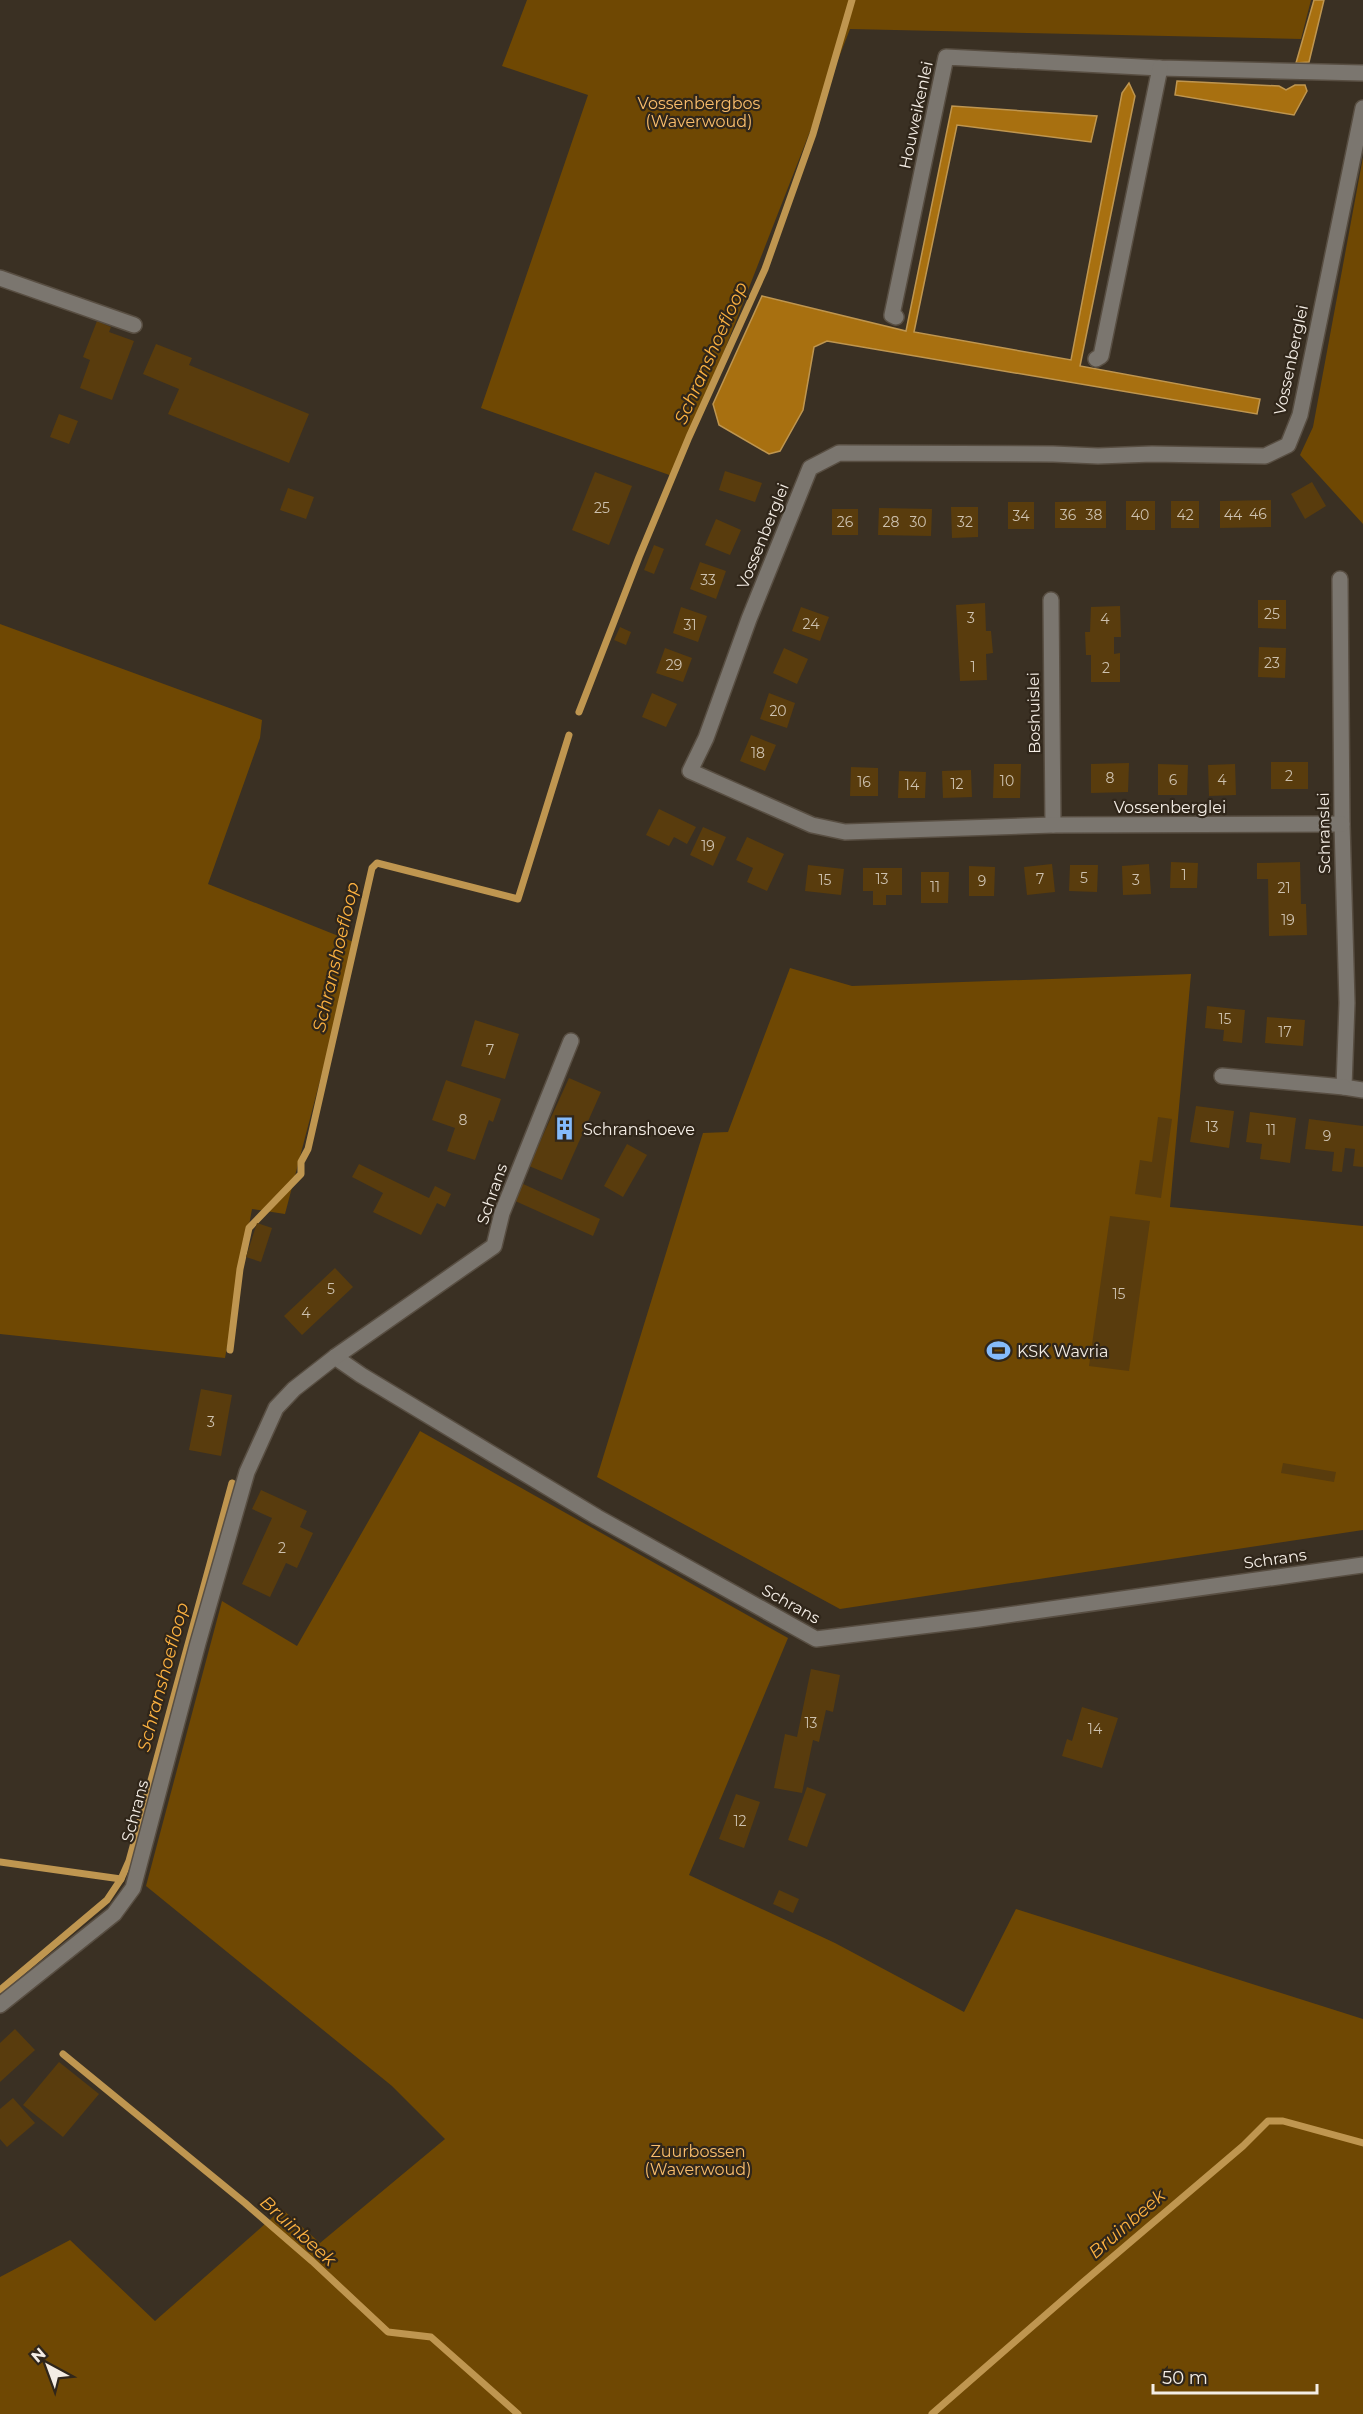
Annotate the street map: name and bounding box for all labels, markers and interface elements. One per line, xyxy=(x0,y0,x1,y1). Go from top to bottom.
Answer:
street label: Houweikenlei xyxy=(895,59,937,171)
park label: Vossenbergbos (Waverwoud) xyxy=(638,94,761,131)
water label: Schranshoefloop xyxy=(670,278,752,428)
street label: Vossenberglei xyxy=(1270,303,1312,417)
street label: Vossenberglei xyxy=(733,480,793,592)
house number: 25 xyxy=(594,499,610,517)
house number: 46 xyxy=(1249,505,1267,523)
house number: 36 xyxy=(1060,506,1077,524)
house number: 38 xyxy=(1086,506,1102,524)
house number: 40 xyxy=(1131,506,1149,524)
house number: 42 xyxy=(1176,506,1194,524)
house number: 44 xyxy=(1224,506,1243,524)
house number: 34 xyxy=(1012,507,1030,525)
house number: 26 xyxy=(837,513,854,531)
house number: 28 xyxy=(883,513,900,531)
house number: 30 xyxy=(909,513,927,531)
house number: 32 xyxy=(957,513,973,531)
house number: 33 xyxy=(700,571,716,589)
house number: 25 xyxy=(1264,605,1280,623)
house number: 3 xyxy=(967,609,975,627)
house number: 4 xyxy=(1100,610,1110,628)
house number: 24 xyxy=(803,615,820,633)
house number: 31 xyxy=(684,616,696,634)
house number: 23 xyxy=(1264,654,1280,672)
house number: 29 xyxy=(666,656,682,674)
house number: 1 xyxy=(970,658,976,676)
house number: 2 xyxy=(1102,659,1110,677)
street label: Boshuislei xyxy=(1024,672,1044,754)
house number: 20 xyxy=(769,702,787,720)
house number: 18 xyxy=(751,744,765,762)
house number: 2 xyxy=(1285,767,1293,785)
house number: 8 xyxy=(1106,769,1115,787)
house number: 6 xyxy=(1169,771,1178,789)
house number: 4 xyxy=(1217,771,1227,789)
house number: 10 xyxy=(1000,772,1014,790)
house number: 16 xyxy=(857,773,871,791)
house number: 12 xyxy=(950,775,964,793)
house number: 14 xyxy=(905,776,920,794)
street label: Schranslei xyxy=(1314,792,1334,874)
street label: Vossenberglei xyxy=(1114,798,1226,817)
house number: 19 xyxy=(701,837,715,855)
house number: 1 xyxy=(1181,866,1187,884)
house number: 5 xyxy=(1080,869,1088,887)
house number: 13 xyxy=(876,870,889,888)
house number: 7 xyxy=(1036,870,1044,888)
house number: 15 xyxy=(819,871,832,889)
house number: 3 xyxy=(1132,871,1140,889)
house number: 9 xyxy=(978,872,986,890)
house number: 11 xyxy=(930,878,940,896)
house number: 21 xyxy=(1277,879,1291,897)
water label: Schranshoefloop xyxy=(308,880,364,1034)
house number: 19 xyxy=(1281,911,1295,929)
house number: 15 xyxy=(1219,1010,1232,1028)
house number: 17 xyxy=(1278,1023,1292,1041)
house number: 7 xyxy=(486,1041,494,1059)
house number: 8 xyxy=(459,1111,468,1129)
building icon: Schranshoeve xyxy=(552,1116,578,1142)
house number: 13 xyxy=(1206,1118,1219,1136)
place label: Schranshoeve xyxy=(583,1120,695,1139)
house number: 11 xyxy=(1266,1121,1276,1139)
house number: 9 xyxy=(1323,1127,1331,1145)
street label: Schrans xyxy=(473,1161,511,1227)
house number: 5 xyxy=(327,1280,335,1298)
house number: 15 xyxy=(1113,1285,1126,1303)
house number: 4 xyxy=(301,1304,311,1322)
sports icon: KSK Wavria xyxy=(986,1338,1012,1364)
place label: KSK Wavria xyxy=(1017,1342,1108,1361)
house number: 3 xyxy=(207,1413,215,1431)
house number: 2 xyxy=(278,1539,286,1557)
street label: Schrans xyxy=(1242,1545,1308,1573)
street label: Schrans xyxy=(759,1580,823,1628)
water label: Schranshoefloop xyxy=(133,1600,193,1754)
house number: 13 xyxy=(805,1714,818,1732)
house number: 14 xyxy=(1088,1720,1103,1738)
street label: Schrans xyxy=(118,1778,152,1844)
house number: 12 xyxy=(733,1812,747,1830)
park label: Zuurbossen (Waverwoud) xyxy=(645,2142,751,2179)
water label: Bruinbeek xyxy=(1084,2184,1171,2263)
water label: Bruinbeek xyxy=(256,2191,341,2272)
north arrow xyxy=(18,2336,78,2396)
text: N xyxy=(27,2344,50,2366)
scale bar xyxy=(1153,2357,1316,2395)
text: 50 m xyxy=(1162,2367,1208,2389)

